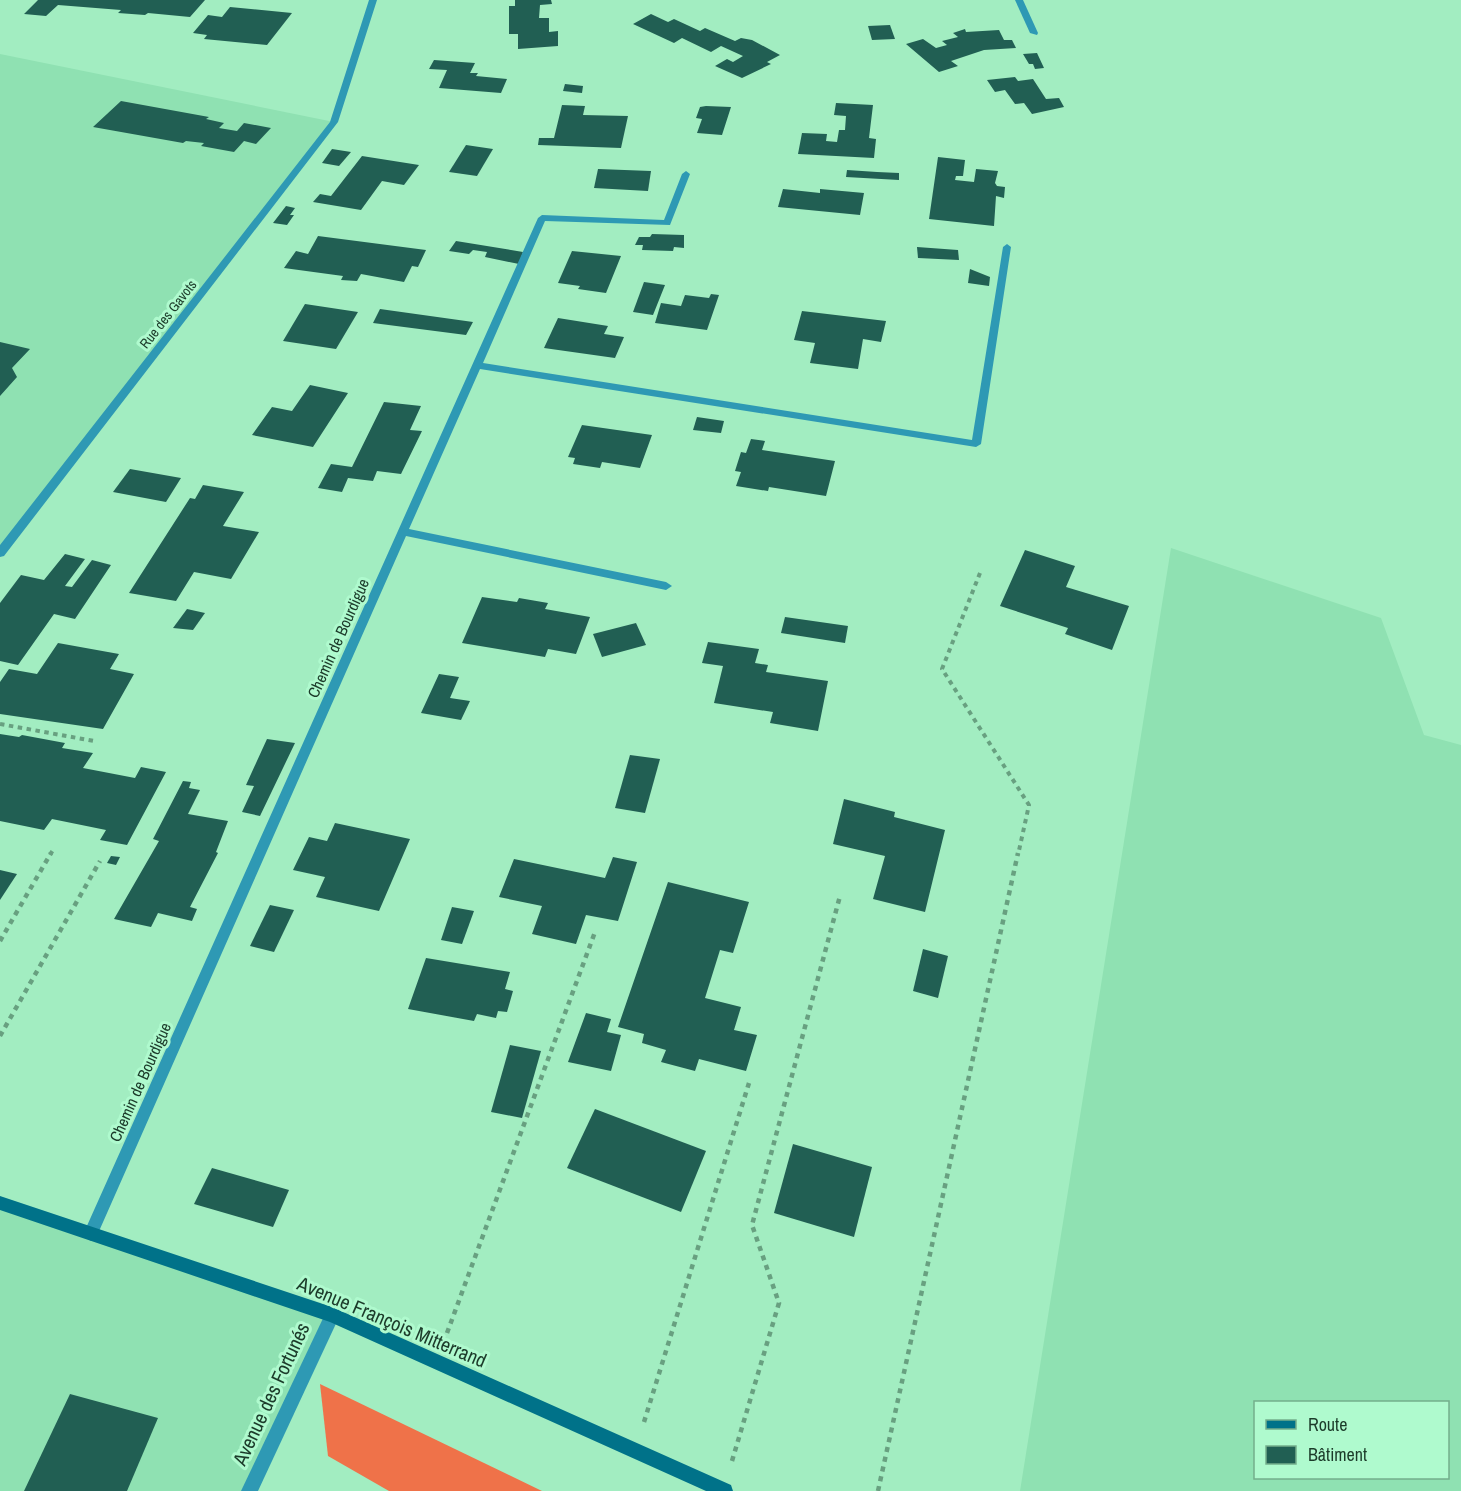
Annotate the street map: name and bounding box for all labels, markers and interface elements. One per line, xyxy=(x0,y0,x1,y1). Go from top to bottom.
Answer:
street label: Rue des Gavots xyxy=(136,276,201,352)
street label: Chemin de Bourdigue xyxy=(302,575,374,701)
street label: Chemin de Bourdigue xyxy=(104,1019,176,1145)
street label: Avenue François Mitterrand xyxy=(293,1269,491,1374)
street label: Avenue des Fortunés xyxy=(225,1318,315,1471)
legend xyxy=(1254,1401,1449,1479)
text: Route xyxy=(1308,1412,1347,1437)
text: Bâtiment xyxy=(1308,1442,1367,1467)

